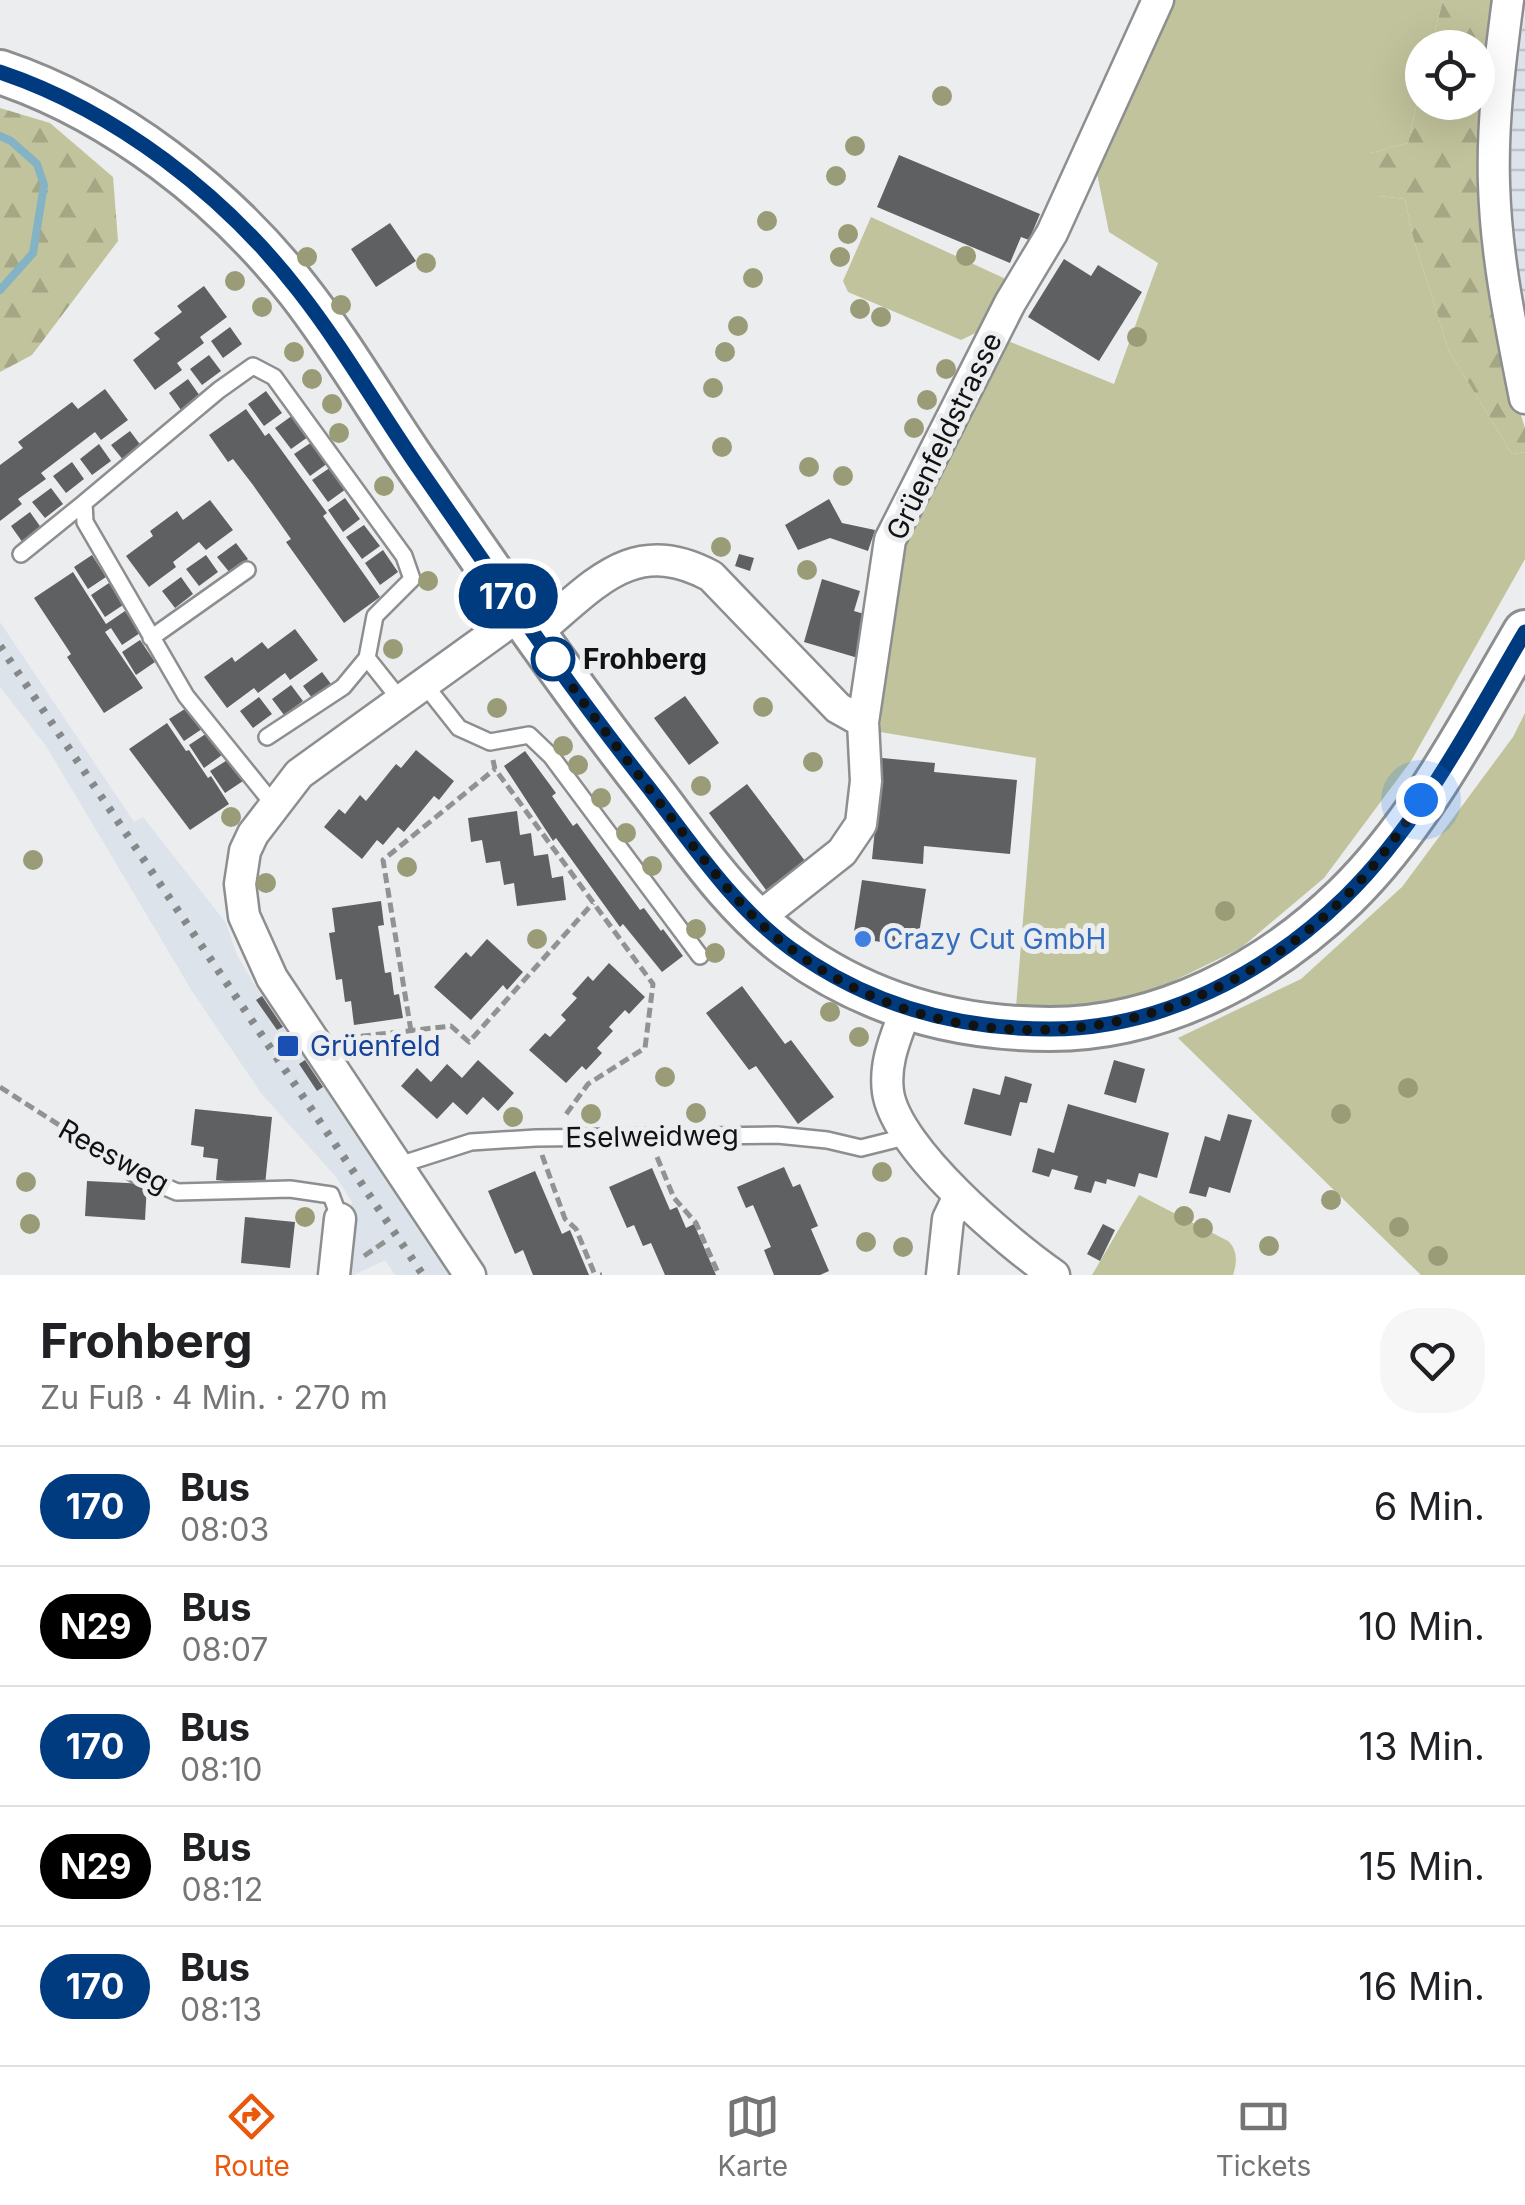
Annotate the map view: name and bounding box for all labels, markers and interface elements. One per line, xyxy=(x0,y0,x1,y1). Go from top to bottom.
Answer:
map controls xyxy=(1405,30,1495,120)
button: locate xyxy=(1405,30,1495,120)
street label: Grüenfeldstrasse xyxy=(879,327,1009,545)
line badge: 170 xyxy=(450,564,566,628)
text: 170 xyxy=(479,575,537,617)
marker: Frohberg xyxy=(532,638,574,680)
place label: Frohberg xyxy=(583,642,707,676)
your location xyxy=(1396,775,1446,825)
place label: Crazy Cut GmbH xyxy=(883,922,1106,956)
marker: Crazy Cut GmbH xyxy=(852,928,874,950)
place label: Grüenfeld xyxy=(310,1029,441,1063)
marker: Grüenfeld xyxy=(275,1033,301,1059)
street label: Reesweg xyxy=(53,1112,175,1200)
street label: Eselweidweg xyxy=(565,1117,739,1155)
button: heart xyxy=(1380,1308,1485,1413)
text: Frohberg xyxy=(40,1311,252,1370)
text: Zu Fuß · 4 Min. · 270 m xyxy=(40,1378,388,1417)
text: Bus xyxy=(180,1464,250,1510)
text: 6 Min. xyxy=(1374,1483,1485,1529)
text: 170 xyxy=(66,1485,124,1527)
text: 08:03 xyxy=(180,1510,269,1549)
text: Bus xyxy=(181,1584,252,1630)
text: 10 Min. xyxy=(1358,1603,1485,1649)
text: N29 xyxy=(60,1605,131,1647)
text: 08:07 xyxy=(181,1630,268,1669)
text: Bus xyxy=(180,1704,250,1750)
text: 13 Min. xyxy=(1358,1723,1485,1769)
text: 170 xyxy=(66,1725,124,1767)
text: 08:10 xyxy=(180,1750,262,1789)
text: Bus xyxy=(181,1824,252,1870)
text: 15 Min. xyxy=(1359,1843,1485,1889)
text: N29 xyxy=(60,1845,131,1887)
text: 08:12 xyxy=(181,1870,263,1909)
text: Bus xyxy=(180,1944,250,1990)
text: 16 Min. xyxy=(1358,1963,1485,2009)
text: 170 xyxy=(66,1965,124,2007)
text: 08:13 xyxy=(180,1990,262,2029)
tab: Route xyxy=(214,2089,290,2183)
tab: Karte xyxy=(717,2089,788,2183)
tab: Tickets xyxy=(1216,2089,1311,2183)

